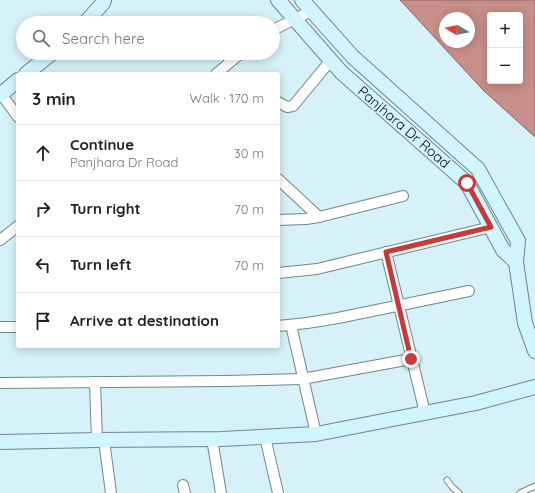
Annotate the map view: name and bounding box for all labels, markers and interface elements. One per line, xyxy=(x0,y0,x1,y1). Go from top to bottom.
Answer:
north arrow xyxy=(439,12,475,48)
map controls xyxy=(487,12,523,84)
button: + xyxy=(487,12,523,48)
search box xyxy=(16,16,280,60)
icon: search xyxy=(30,27,52,49)
text: Search here xyxy=(62,29,145,48)
button: − xyxy=(487,48,523,84)
street label: Panjhara Dr Road xyxy=(354,82,454,172)
text: 3 min xyxy=(32,88,76,109)
text: Walk · 170 m xyxy=(189,90,264,106)
text: Continue xyxy=(70,135,134,154)
icon: ahead xyxy=(32,142,54,164)
text: 30 m xyxy=(234,145,264,161)
text: Panjhara Dr Road xyxy=(70,154,178,170)
route start xyxy=(458,174,476,192)
icon: right xyxy=(32,198,54,220)
text: Turn right xyxy=(70,199,141,218)
text: 70 m xyxy=(234,201,264,217)
icon: left xyxy=(32,254,54,276)
text: Turn left xyxy=(70,255,132,274)
text: 70 m xyxy=(234,257,264,273)
icon: arrive xyxy=(32,310,54,332)
text: Arrive at destination xyxy=(70,311,219,330)
route end xyxy=(402,350,420,368)

